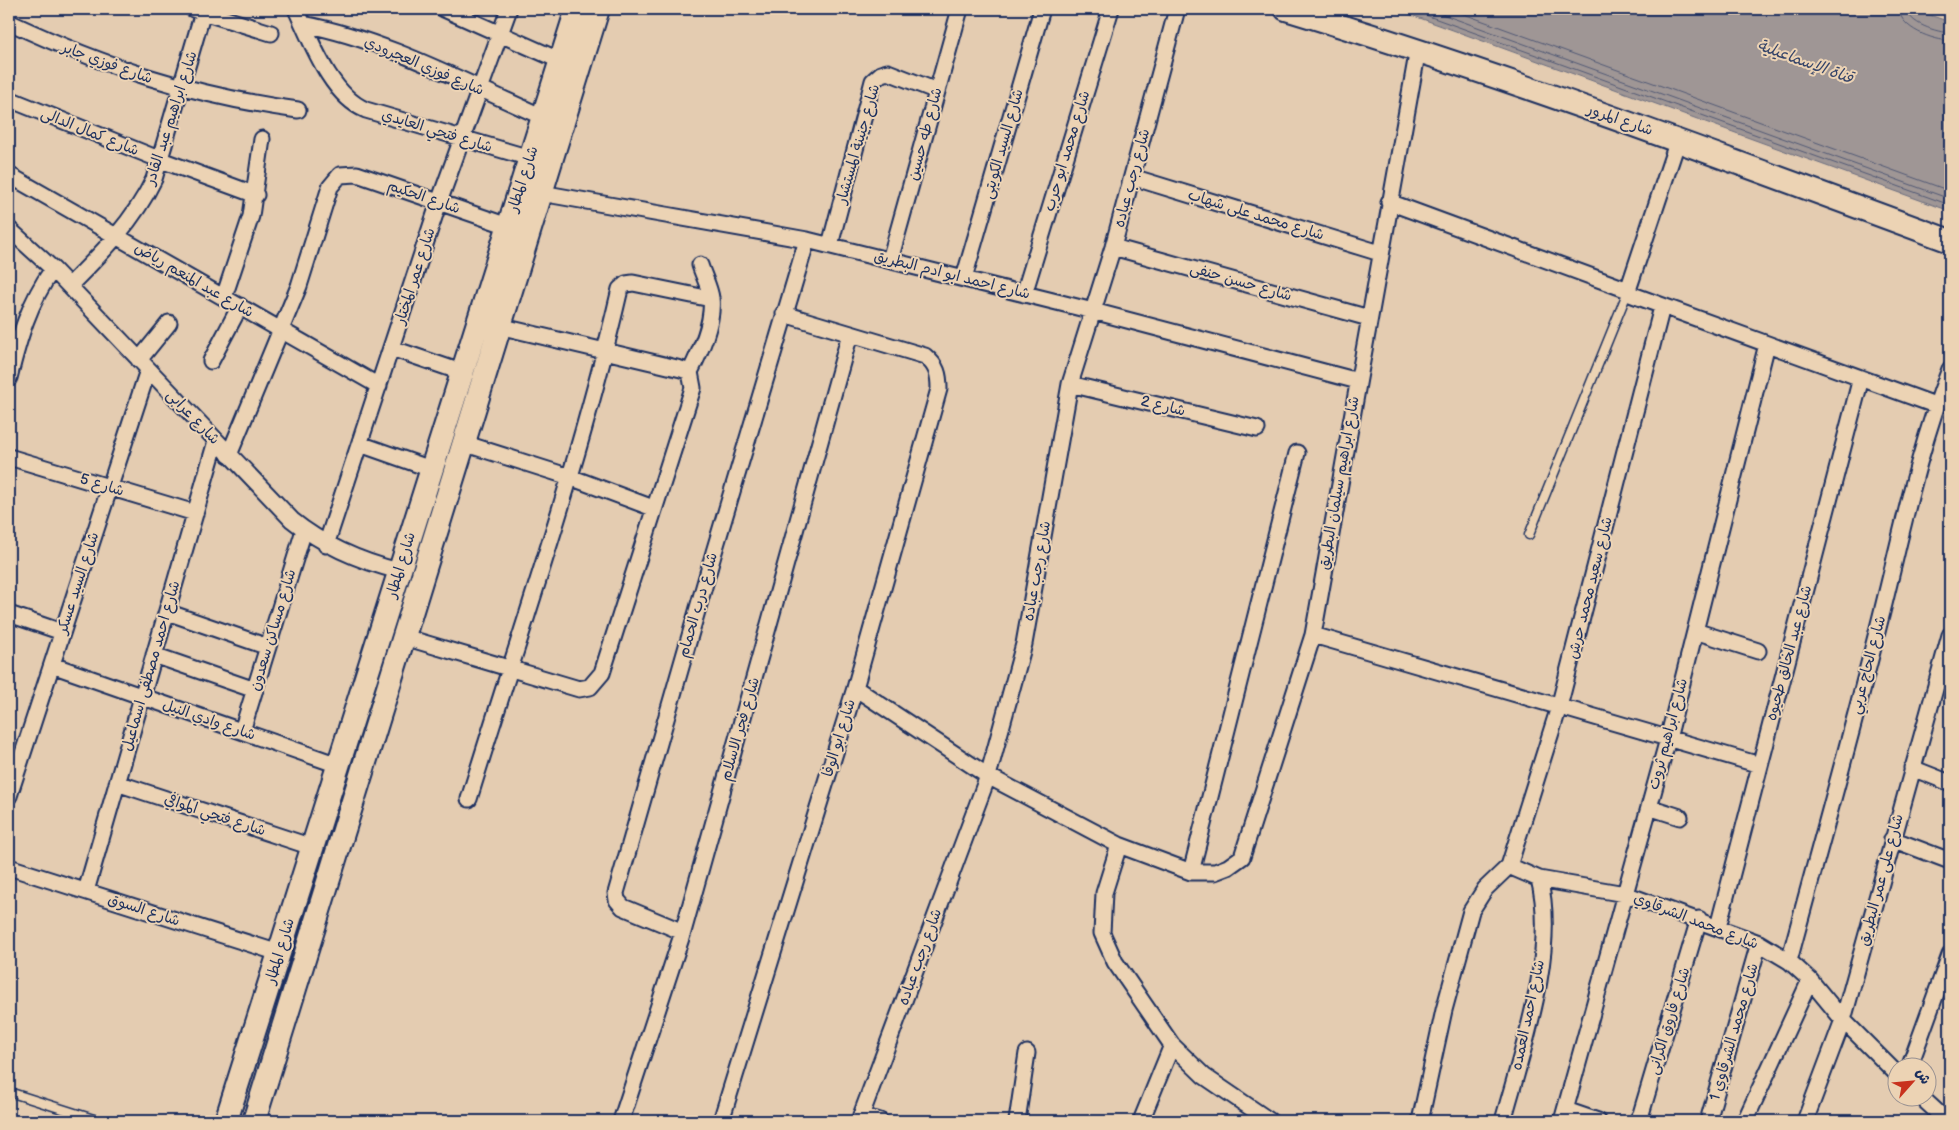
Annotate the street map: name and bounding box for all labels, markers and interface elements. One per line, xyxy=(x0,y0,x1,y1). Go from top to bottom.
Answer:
street label: شارع فوزي العجرودي xyxy=(361,32,487,101)
water label: قناة الإسماعيلية xyxy=(1755,36,1857,89)
street label: شارع فوزي جابر xyxy=(57,37,155,89)
street label: شارع ابراهيم عبد القادر xyxy=(140,49,204,189)
street label: شارع جنينة المستشار xyxy=(832,82,884,207)
street label: شارع طه حسين xyxy=(903,85,947,183)
street label: شارع السيد الكويتى xyxy=(978,87,1028,201)
street label: شارع محمد ابو حرب xyxy=(1040,88,1094,214)
street label: شارع المرور xyxy=(1584,100,1655,140)
street label: شارع كمال الدالى xyxy=(38,104,142,160)
street label: شارع فتحي العايدي xyxy=(378,105,495,160)
street label: شارع رجب عباده xyxy=(1110,127,1154,229)
street label: شارع المطار xyxy=(503,144,543,215)
street label: شارع الحكيم xyxy=(385,176,463,220)
street label: شارع محمد على شهاب xyxy=(1186,185,1326,245)
street label: شارع عمر المختار xyxy=(390,225,440,328)
street label: شارع عبد المنعم رياض xyxy=(130,238,257,324)
street label: شارع احمد ابو ادم البطريق xyxy=(871,246,1032,306)
street label: شارع حسن حنفى xyxy=(1188,258,1294,306)
street label: شارع عرابى xyxy=(162,385,224,449)
street label: شارع 2 xyxy=(1139,391,1187,421)
street label: شارع ابراهيم سيلمان البطريق xyxy=(1314,395,1366,572)
street label: شارع 5 xyxy=(78,469,126,501)
street label: شارع سعيد محمد حرش xyxy=(1563,515,1617,661)
street label: شارع رجب عباده xyxy=(1019,519,1055,623)
street label: شارع السيد عسكر xyxy=(52,530,103,638)
street label: شارع المطار xyxy=(382,530,420,601)
street label: شارع درب الحمام xyxy=(674,550,723,660)
street label: شارع مساكن سعدون xyxy=(245,567,301,693)
street label: شارع احمد مصطفى اسماعيل xyxy=(118,579,184,753)
street label: شارع عبد الخالق طحيوه xyxy=(1762,583,1816,723)
street label: شارع الحاج عربي xyxy=(1846,614,1893,717)
street label: شارع فجر الاسلام xyxy=(716,675,765,783)
street label: شارع ابراهيم ثروت xyxy=(1644,676,1694,792)
street label: شارع وادي النيل xyxy=(160,695,258,746)
street label: شارع ابو الوفا xyxy=(818,697,860,779)
street label: شارع فتحي الموافي xyxy=(161,789,269,843)
street label: شارع على عمر البطريق xyxy=(1854,812,1908,948)
street label: شارع محمد الشرقاوي xyxy=(1631,888,1761,954)
street label: شارع السوق xyxy=(106,889,182,931)
street label: شارع رجب عباده xyxy=(894,906,946,1008)
street label: شارع المطار xyxy=(261,916,299,987)
street label: شارع احمد العمده xyxy=(1507,958,1549,1072)
street label: شارع محمد الشرقاوي 1 xyxy=(1705,961,1764,1103)
street label: شارع فاروق الكرانى xyxy=(1644,965,1694,1077)
north arrow xyxy=(1886,1058,1936,1108)
text: ش xyxy=(1912,1066,1934,1087)

